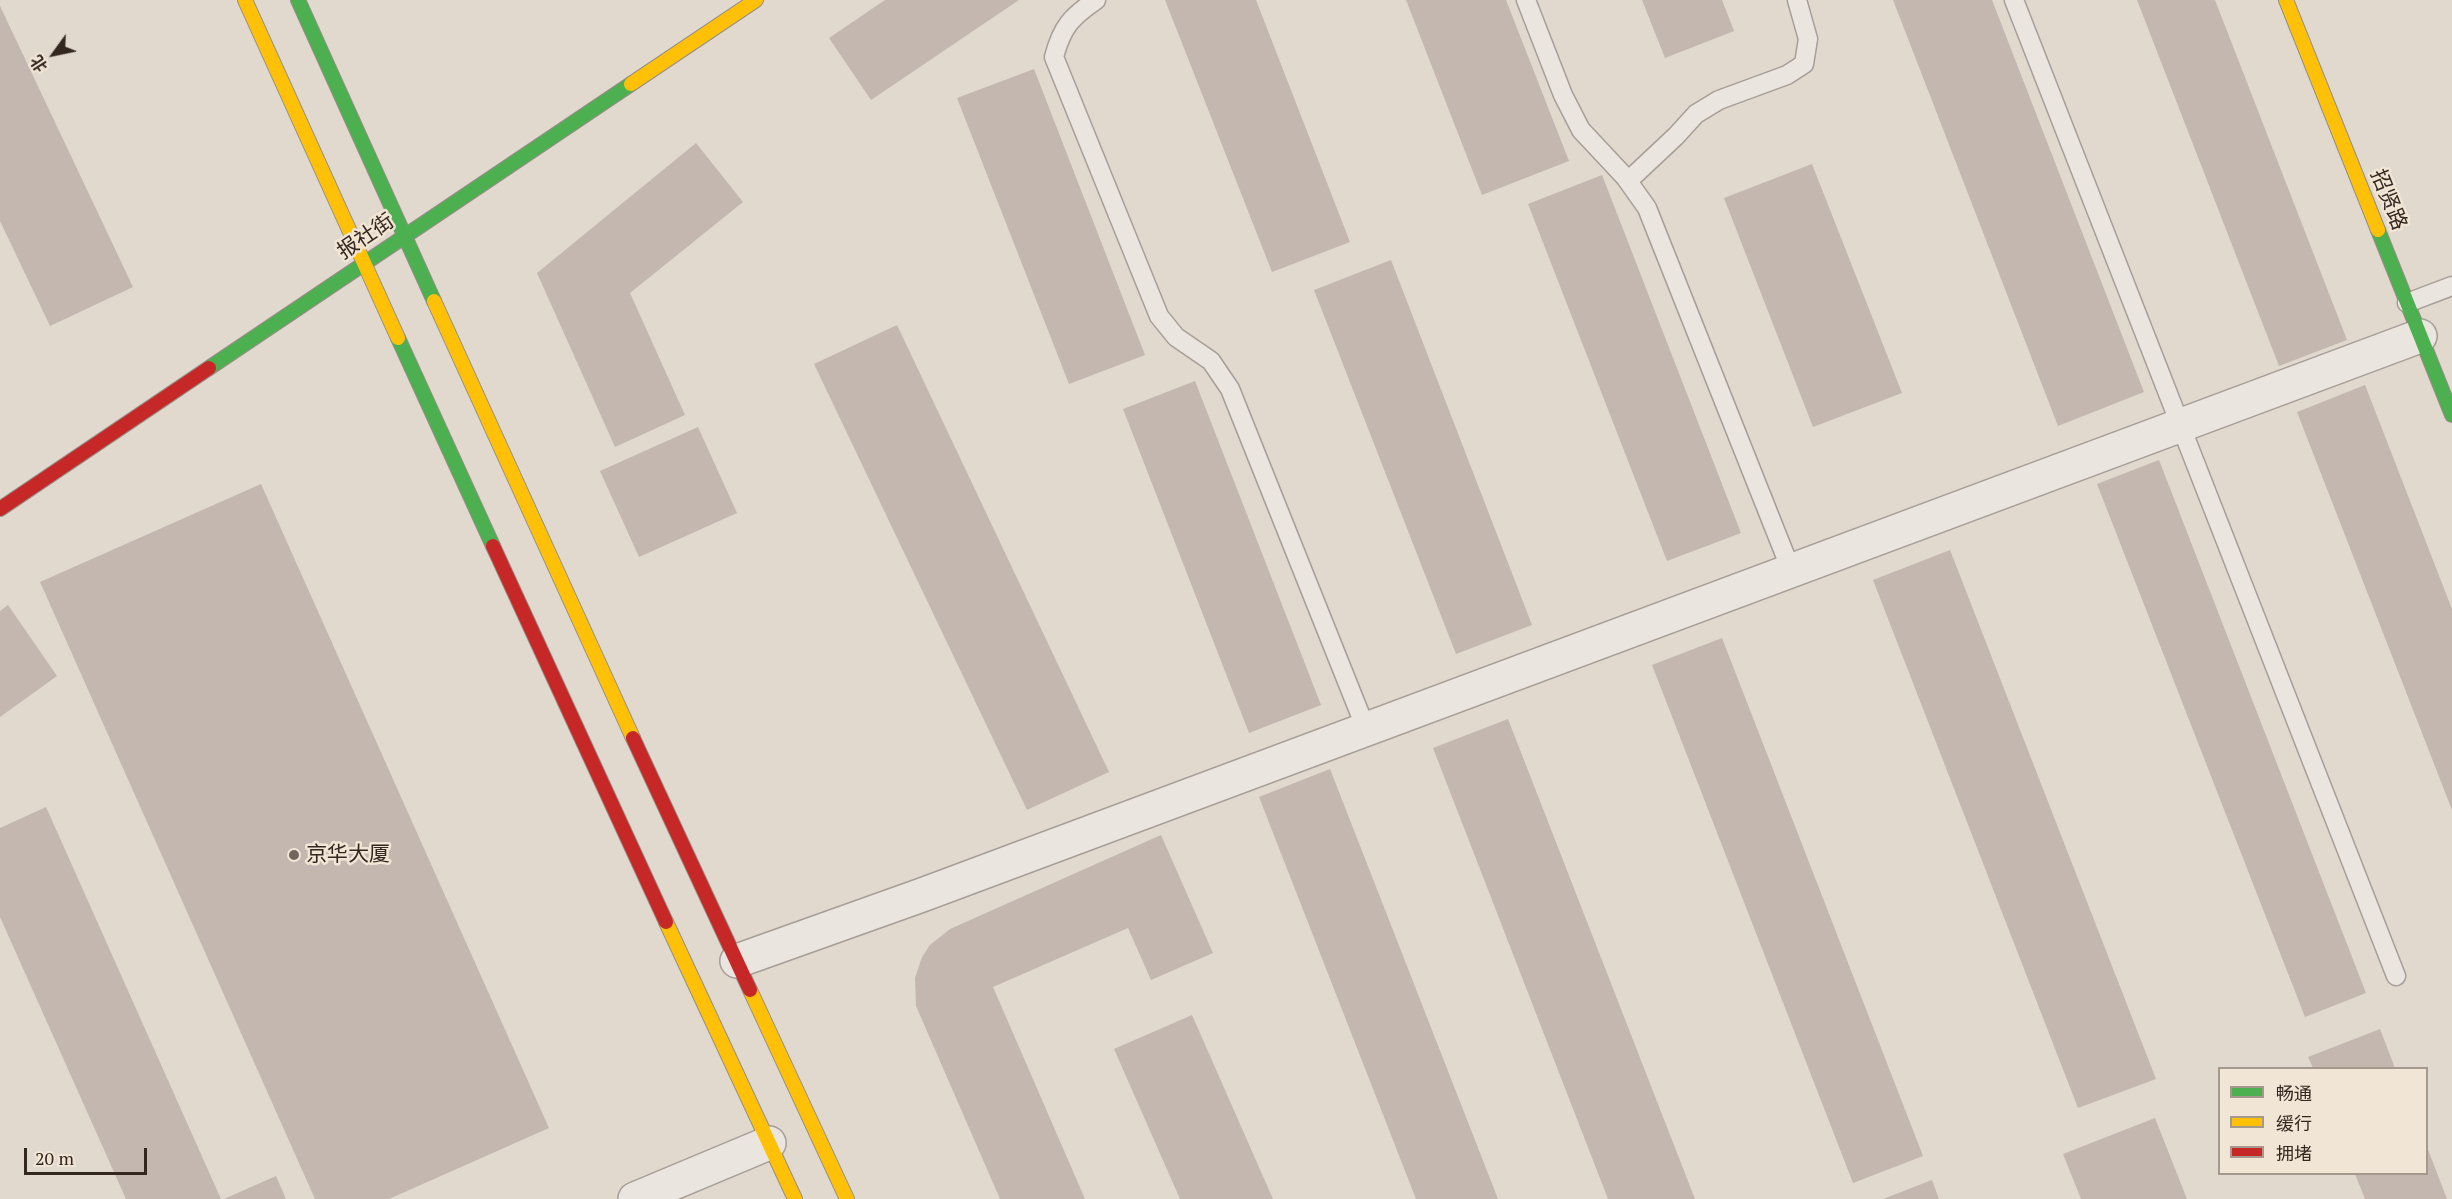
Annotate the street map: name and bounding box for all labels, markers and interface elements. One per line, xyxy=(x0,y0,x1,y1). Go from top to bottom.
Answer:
north arrow xyxy=(24,24,84,84)
text: 北 xyxy=(25,51,52,77)
street label: 招贤路 xyxy=(2365,166,2411,234)
street label: 报社街 xyxy=(333,209,399,265)
place label: 京华大厦 xyxy=(306,842,390,868)
marker: 京华大厦 xyxy=(287,848,301,862)
legend xyxy=(2218,1067,2428,1175)
text: 畅通 xyxy=(2276,1081,2312,1105)
text: 缓行 xyxy=(2276,1111,2312,1135)
scale bar xyxy=(27,1136,150,1174)
text: 拥堵 xyxy=(2276,1141,2312,1165)
text: 20 m xyxy=(35,1146,74,1170)

